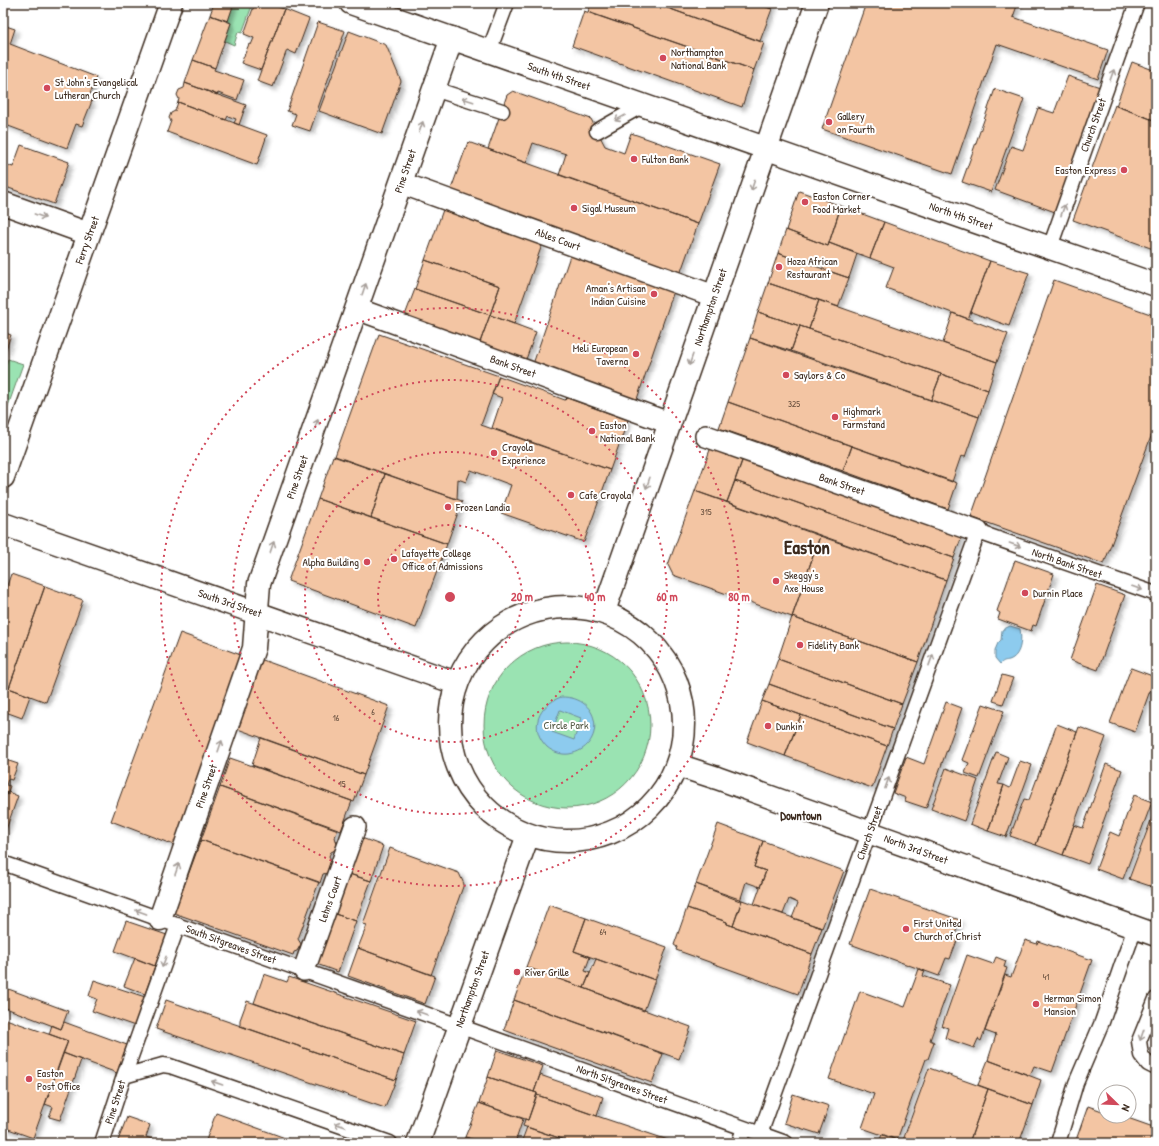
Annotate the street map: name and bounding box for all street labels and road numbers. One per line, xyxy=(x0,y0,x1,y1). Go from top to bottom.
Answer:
street label: South 4th Street xyxy=(526,59,592,93)
street label: Church Street xyxy=(1077,96,1109,154)
street label: Pine Street xyxy=(391,147,419,195)
street label: North 4th Street xyxy=(927,199,995,233)
street label: Ferry Street xyxy=(72,214,102,267)
street label: Ables Court xyxy=(534,224,583,254)
street label: Northampton Street xyxy=(690,266,730,347)
street label: Bank Street xyxy=(488,351,538,381)
street label: Pine Street xyxy=(283,453,311,501)
street label: Bank Street xyxy=(817,470,867,498)
street label: North Bank Street xyxy=(1030,544,1104,582)
street label: South 3rd Street xyxy=(196,586,264,620)
street label: Pine Street xyxy=(192,762,220,810)
street label: Church Street xyxy=(853,804,885,862)
street label: North 3rd Street xyxy=(882,831,950,867)
street label: Lehns Court xyxy=(315,874,345,924)
street label: South Sitgreaves Street xyxy=(184,921,278,967)
street label: Northampton Street xyxy=(452,948,492,1029)
street label: North Sitgreaves Street xyxy=(575,1061,670,1107)
street label: Pine Street xyxy=(101,1078,129,1126)

